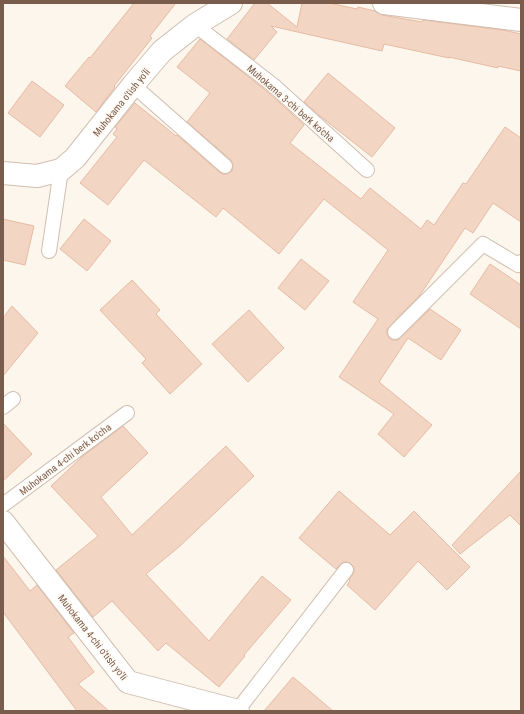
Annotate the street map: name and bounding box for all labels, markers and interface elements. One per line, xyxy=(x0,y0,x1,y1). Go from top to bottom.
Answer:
street label: Muhokama 3-chi berk ko'cha xyxy=(245,63,337,144)
street label: Muhokama o'tish yo'li xyxy=(91,66,152,138)
street label: Muhokama 4-chi berk ko'cha xyxy=(17,421,113,497)
street label: Muhokama 4-chi o'tish yo'li xyxy=(56,592,129,682)

